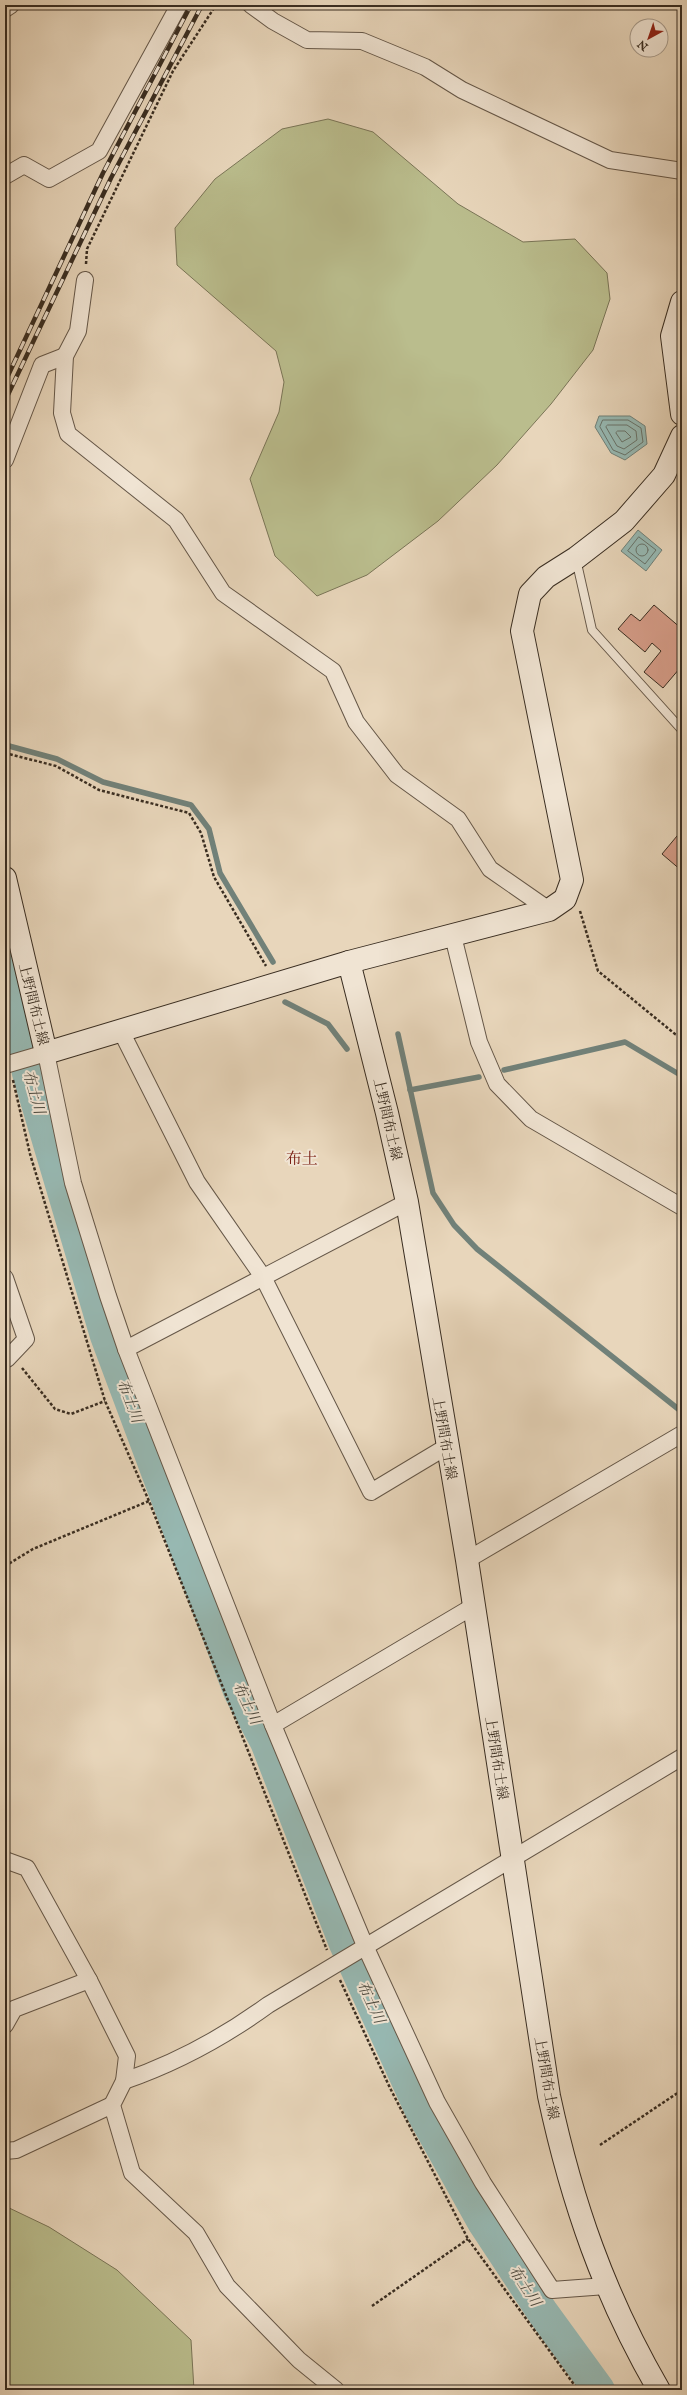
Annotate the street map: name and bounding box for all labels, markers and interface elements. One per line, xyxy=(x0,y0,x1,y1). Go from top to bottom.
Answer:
north arrow xyxy=(629,18,669,58)
text: N xyxy=(635,36,652,54)
street label: 上野間布土線 xyxy=(14,961,52,1047)
water label: 布土川 xyxy=(18,1068,49,1118)
street label: 上野間布土線 xyxy=(369,1076,405,1162)
district label: 布土 xyxy=(286,1150,318,1170)
water label: 布土川 xyxy=(113,1377,147,1427)
street label: 上野間布土線 xyxy=(428,1395,460,1481)
water label: 布土川 xyxy=(228,1679,266,1729)
street label: 上野間布土線 xyxy=(481,1715,511,1801)
water label: 布土川 xyxy=(352,1978,390,2028)
street label: 上野間布土線 xyxy=(530,2035,562,2121)
water label: 布土川 xyxy=(504,2262,546,2312)

